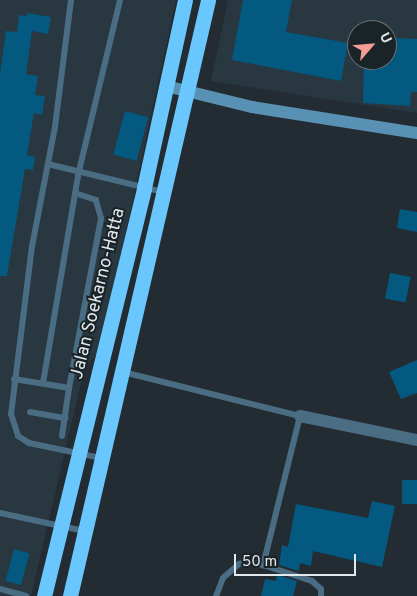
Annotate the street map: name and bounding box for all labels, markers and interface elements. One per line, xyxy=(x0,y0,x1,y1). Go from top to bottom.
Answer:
north arrow xyxy=(347,20,397,70)
text: U xyxy=(375,30,395,47)
street label: Jalan Soekarno-Hatta xyxy=(67,206,131,382)
scale bar xyxy=(237,544,360,576)
text: 50 m xyxy=(242,553,277,572)

